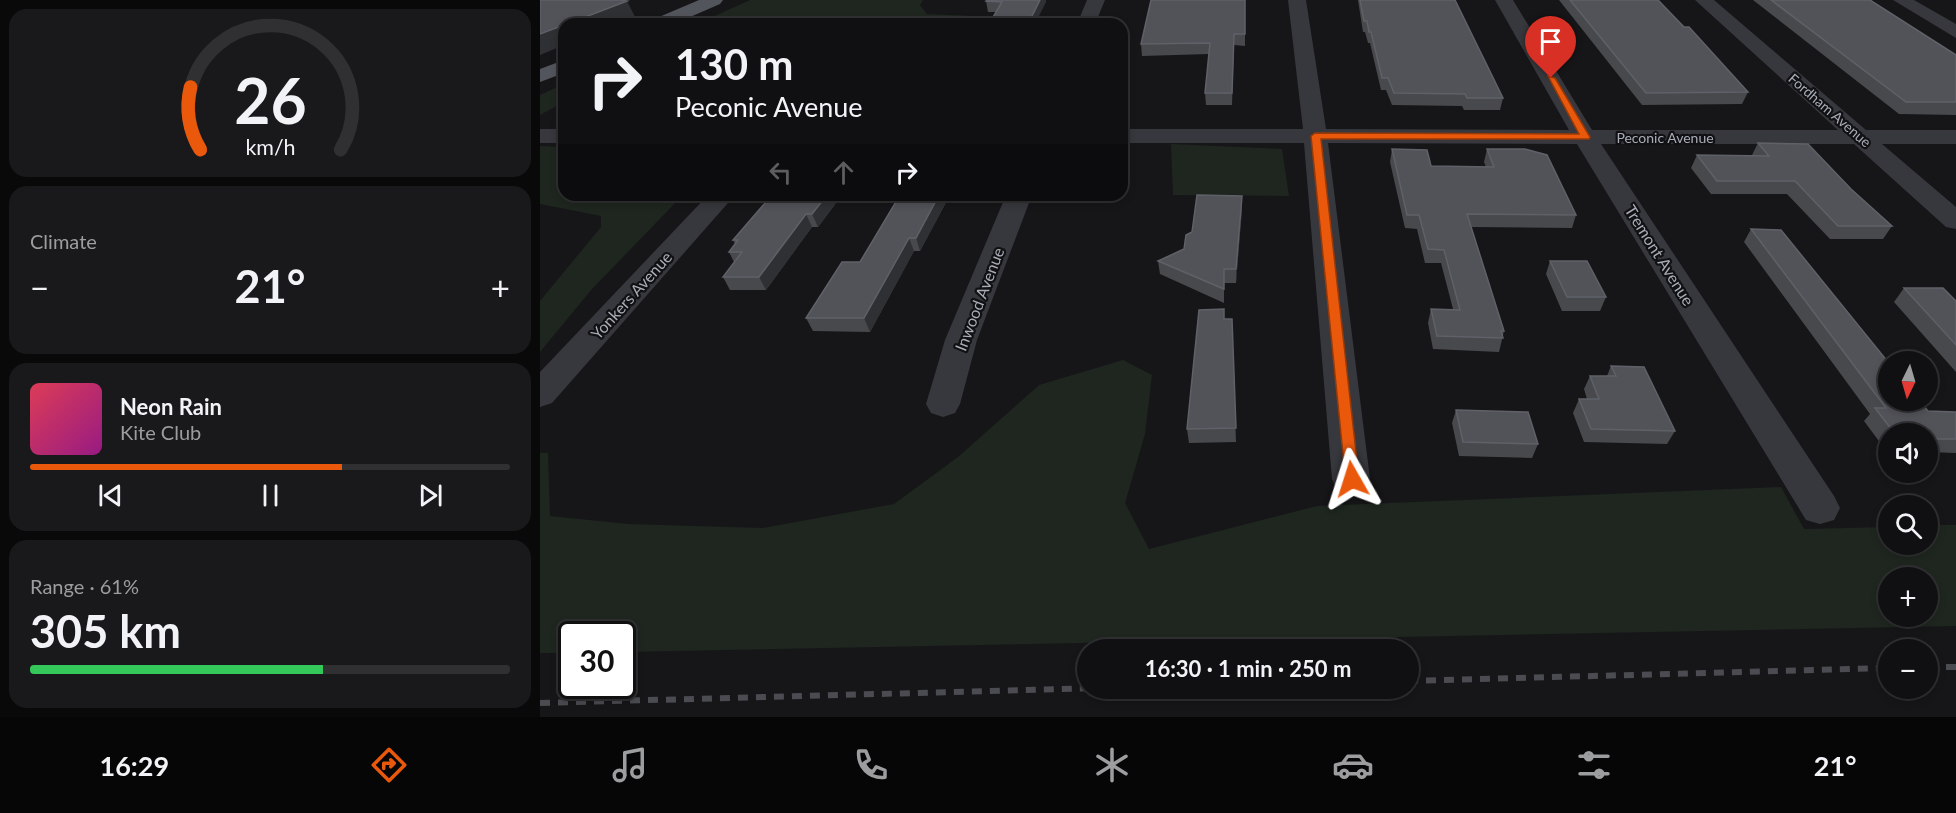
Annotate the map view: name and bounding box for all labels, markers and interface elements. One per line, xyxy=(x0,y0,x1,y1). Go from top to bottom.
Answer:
pin xyxy=(1525,16,1576,78)
icon: arrive xyxy=(1534,25,1567,58)
text: 130 m xyxy=(675,39,793,89)
icon: right xyxy=(576,42,654,120)
text: 26 xyxy=(234,62,306,137)
street label: Fordham Avenue xyxy=(1785,70,1875,150)
text: Peconic Avenue xyxy=(675,90,863,123)
street label: Peconic Avenue xyxy=(1616,129,1714,146)
text: km/h xyxy=(245,134,295,160)
icon: left xyxy=(764,156,797,189)
icon: ahead xyxy=(827,156,860,189)
icon: right xyxy=(890,156,923,189)
street label: Tremont Avenue xyxy=(1621,201,1699,309)
text: Climate xyxy=(30,229,97,253)
street label: Inwood Avenue xyxy=(951,245,1007,353)
street label: Yonkers Avenue xyxy=(587,247,675,343)
text: 21° xyxy=(235,259,305,313)
text: − xyxy=(30,267,49,307)
text: + xyxy=(491,267,510,307)
north arrow xyxy=(1878,351,1938,411)
map controls xyxy=(1878,351,1938,699)
text: Neon Rain xyxy=(120,393,222,420)
text: Kite Club xyxy=(120,420,201,444)
button: sound xyxy=(1878,423,1938,483)
position arrow xyxy=(1320,447,1384,511)
icon: previous xyxy=(94,479,127,512)
icon: pause xyxy=(254,479,287,512)
icon: next xyxy=(414,479,447,512)
button: search xyxy=(1878,495,1938,555)
button: + xyxy=(1878,567,1938,627)
text: Range · 61% xyxy=(30,574,139,598)
text: 305 km xyxy=(30,604,181,658)
speed limit sign: 30 xyxy=(558,621,636,699)
button: − xyxy=(1878,639,1938,699)
text: 16:30 · 1 min · 250 m xyxy=(1145,655,1351,682)
icon: directions xyxy=(368,744,410,786)
icon: music xyxy=(609,744,651,786)
icon: phone xyxy=(850,744,892,786)
icon: climate xyxy=(1091,744,1133,786)
icon: car xyxy=(1332,744,1374,786)
icon: filters xyxy=(1573,744,1615,786)
text: 16:29 xyxy=(99,749,169,782)
text: 21° xyxy=(1814,749,1856,782)

